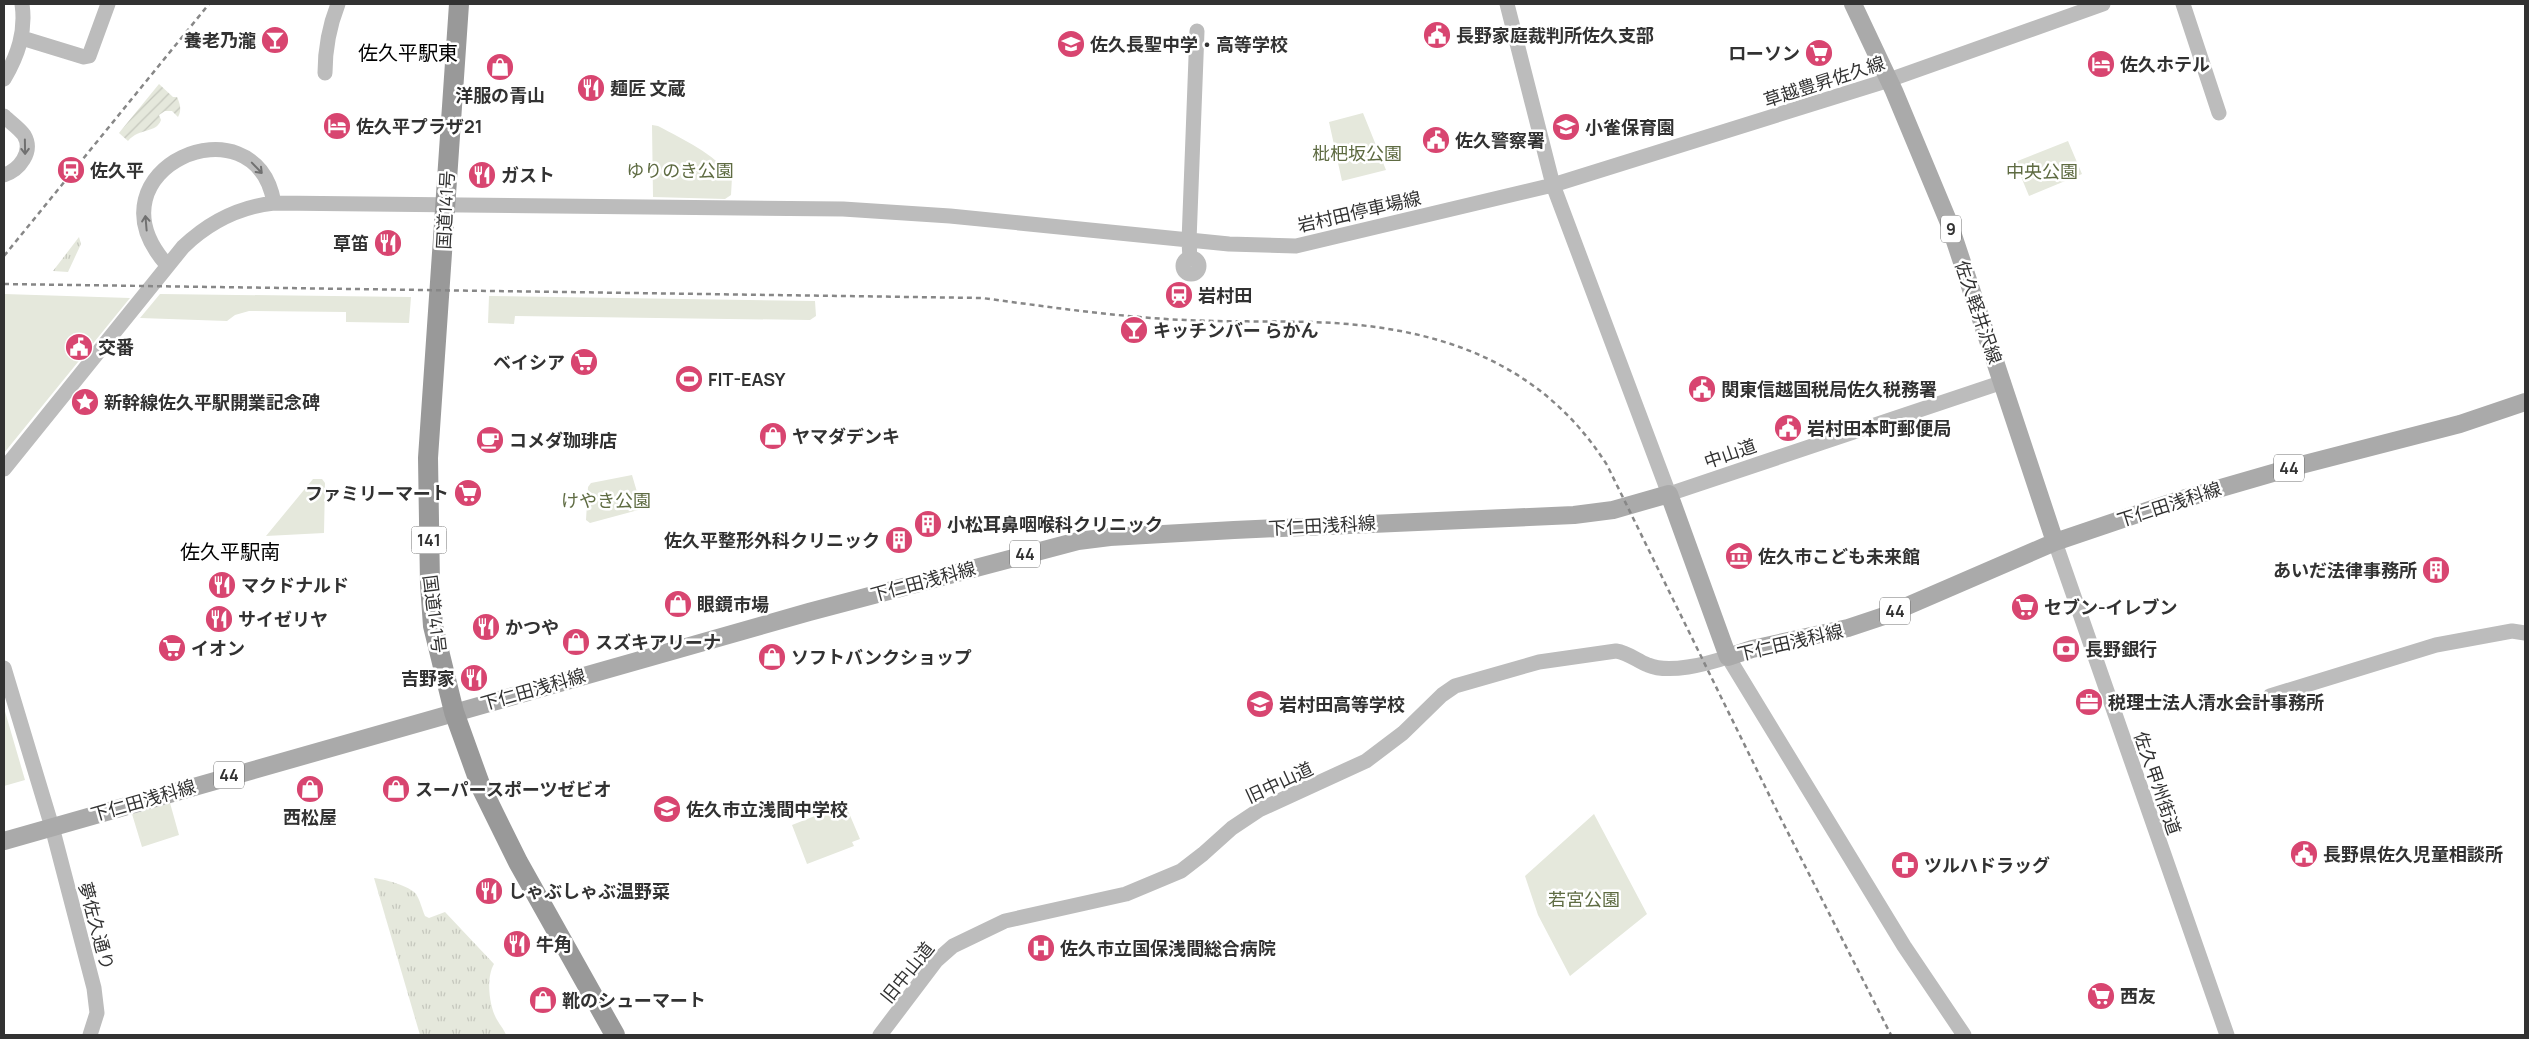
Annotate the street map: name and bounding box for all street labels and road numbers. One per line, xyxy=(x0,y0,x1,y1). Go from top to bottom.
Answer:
street label: 草越豊昇佐久線 xyxy=(1760,50,1888,112)
street label: 国道141号 xyxy=(431,170,459,250)
street label: 岩村田停車場線 xyxy=(1295,185,1423,237)
road number: 9 xyxy=(1941,215,1961,242)
street label: 佐久軽井沢線 xyxy=(1950,257,2008,367)
street label: 中山道 xyxy=(1701,433,1759,473)
road number: 44 xyxy=(2274,454,2304,482)
street label: 下仁田浅科線 xyxy=(2114,476,2224,532)
street label: 下仁田浅科線 xyxy=(1267,510,1377,540)
road number: 141 xyxy=(412,526,446,554)
road number: 44 xyxy=(1010,540,1040,568)
street label: 下仁田浅科線 xyxy=(868,555,978,607)
street label: 国道141号 xyxy=(418,574,452,654)
road number: 44 xyxy=(1880,598,1910,624)
street label: 下仁田浅科線 xyxy=(1735,618,1845,666)
street label: 下仁田浅科線 xyxy=(478,663,588,715)
street label: 佐久甲州街道 xyxy=(2129,728,2187,838)
street label: 旧中山道 xyxy=(1241,756,1317,808)
road number: 44 xyxy=(214,762,244,788)
street label: 下仁田浅科線 xyxy=(88,774,198,826)
street label: 夢佐久通り xyxy=(74,879,120,973)
street label: 旧中山道 xyxy=(875,936,939,1008)

